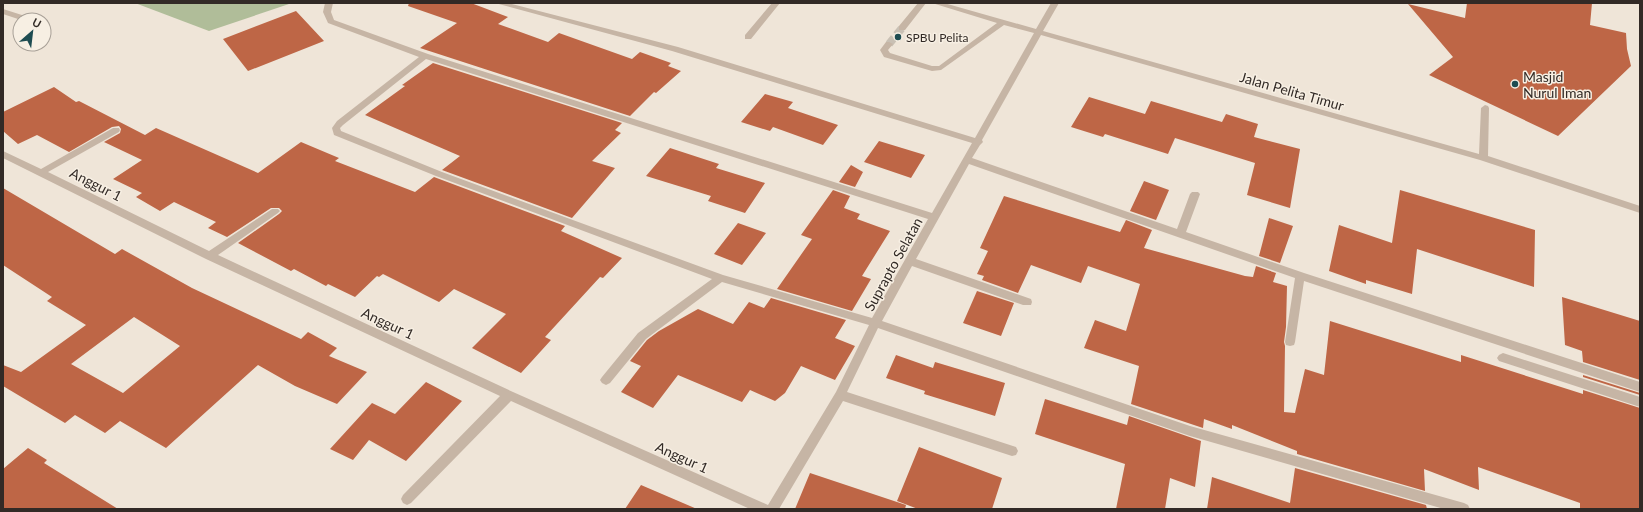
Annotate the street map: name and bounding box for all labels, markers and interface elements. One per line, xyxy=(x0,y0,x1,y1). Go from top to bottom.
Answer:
north arrow xyxy=(12,12,52,52)
text: U xyxy=(30,15,44,30)
place label: SPBU Pelita xyxy=(906,30,969,45)
marker: SPBU Pelita xyxy=(893,32,903,42)
street label: Jalan Pelita Timur xyxy=(1238,68,1346,114)
place label: Masjid Nurul Iman xyxy=(1523,68,1591,101)
marker: Masjid Nurul Iman xyxy=(1510,79,1520,89)
street label: Anggur 1 xyxy=(67,164,125,204)
street label: Suprapto Selatan xyxy=(860,214,926,314)
street label: Anggur 1 xyxy=(359,303,417,343)
street label: Anggur 1 xyxy=(653,438,711,476)

